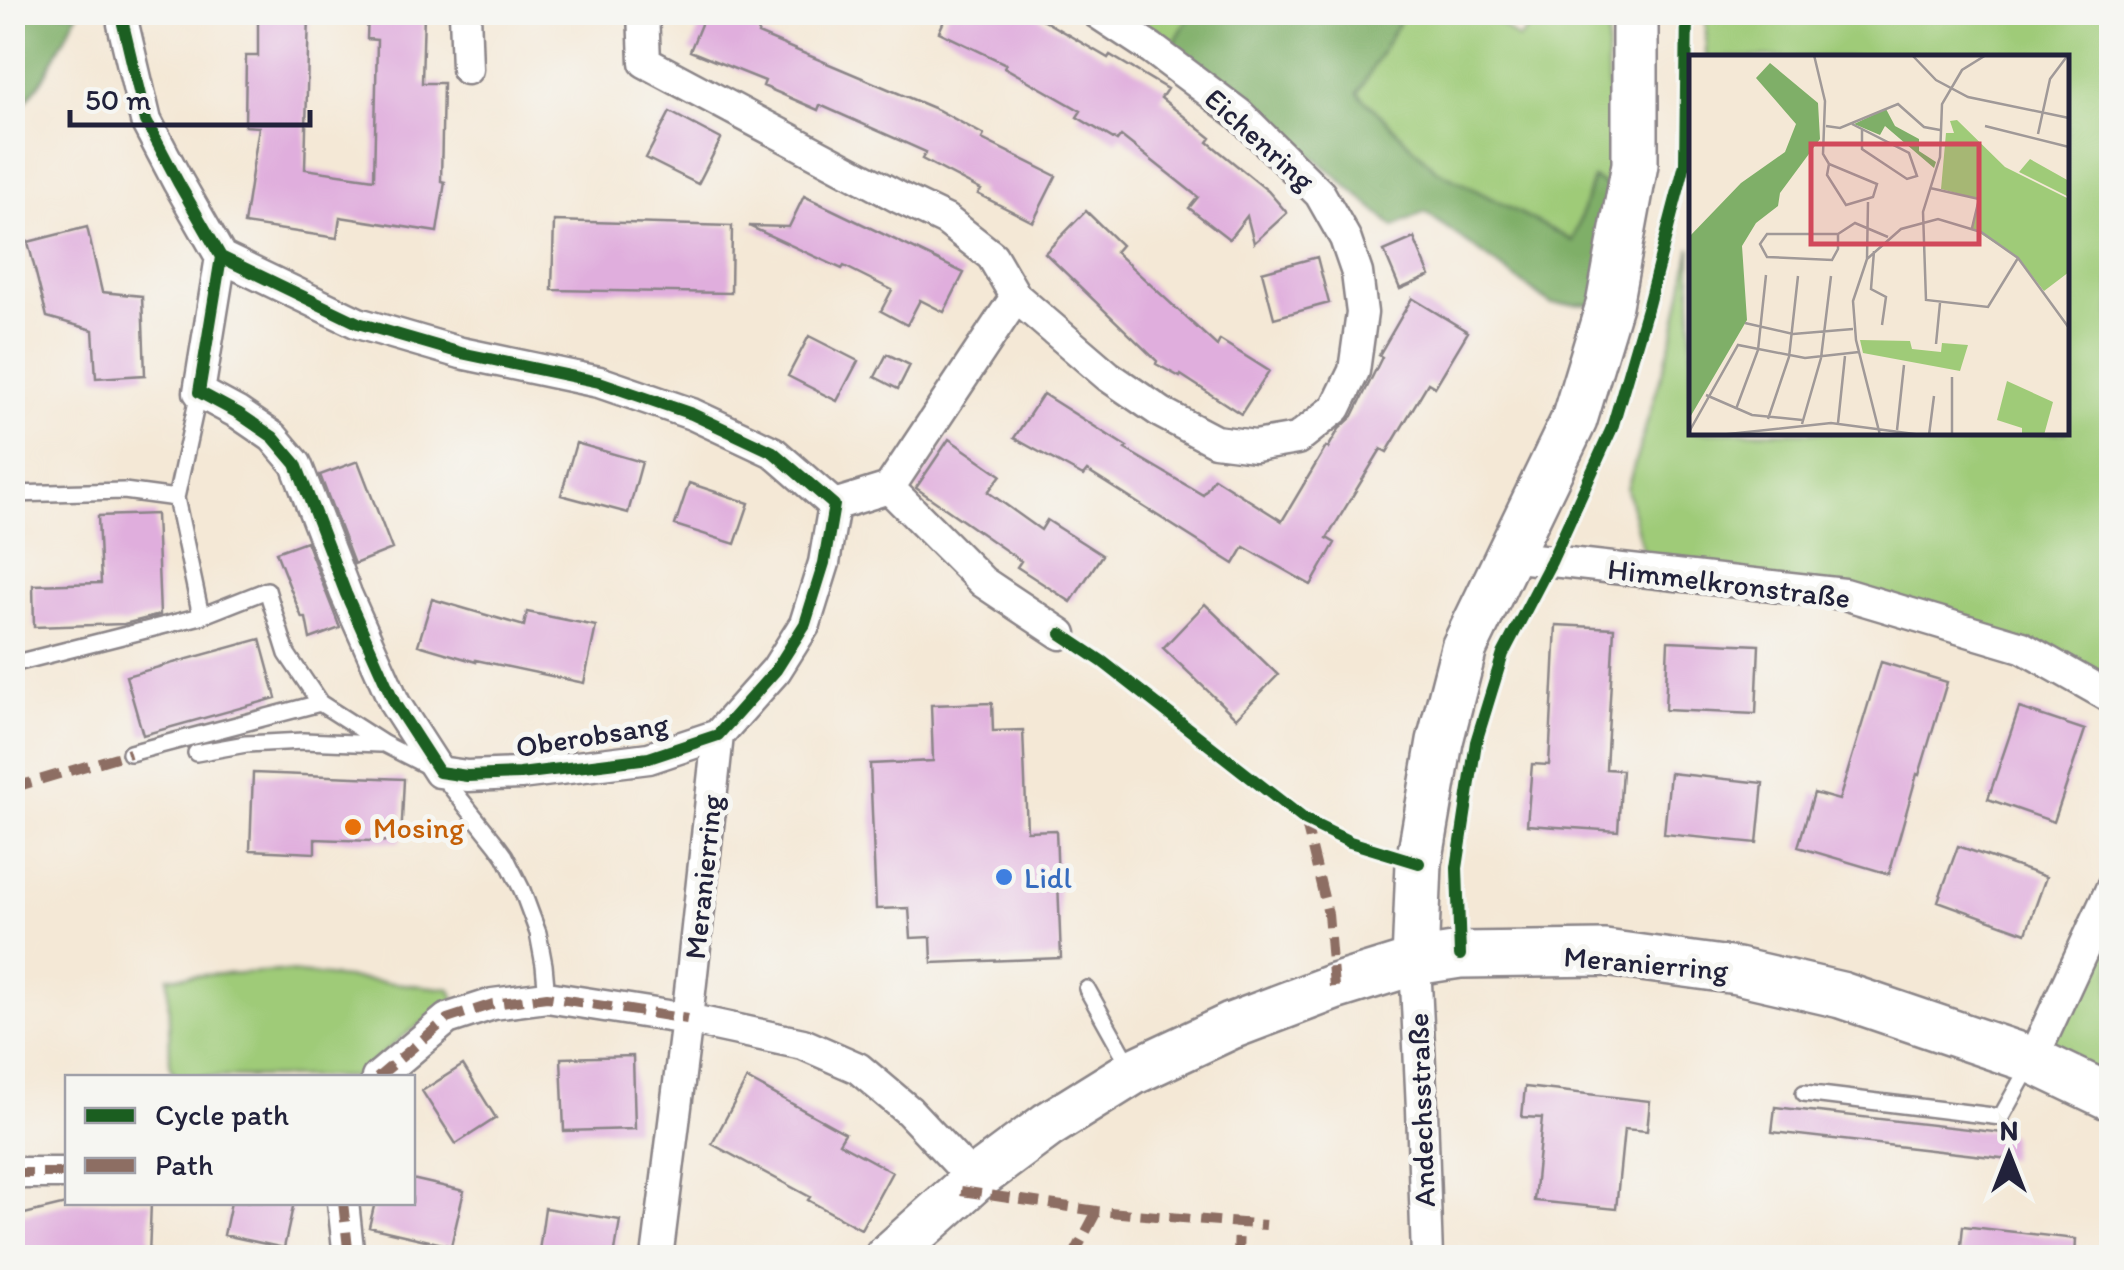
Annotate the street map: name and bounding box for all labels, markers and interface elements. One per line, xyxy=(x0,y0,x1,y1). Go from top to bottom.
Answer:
inset map xyxy=(1689,55,2069,435)
scale bar xyxy=(70,65,310,127)
street label: Eichenring xyxy=(1197,80,1323,199)
text: 50 m xyxy=(85,81,151,118)
street label: Himmelkronstraße xyxy=(1605,550,1853,616)
street label: Oberobsang xyxy=(513,705,672,765)
street label: Meranierring xyxy=(676,792,730,961)
place label: Mosing xyxy=(373,809,465,846)
marker: Mosing xyxy=(342,816,364,838)
place label: Lidl xyxy=(1024,859,1072,896)
marker: Lidl xyxy=(993,866,1015,888)
street label: Meranierring xyxy=(1562,937,1731,989)
street label: Andechsstraße xyxy=(1399,1012,1443,1208)
legend xyxy=(65,1075,415,1205)
text: Cycle path xyxy=(155,1096,289,1133)
north arrow xyxy=(1959,1105,2059,1205)
text: N xyxy=(2000,1113,2018,1147)
text: Path xyxy=(155,1146,213,1183)

